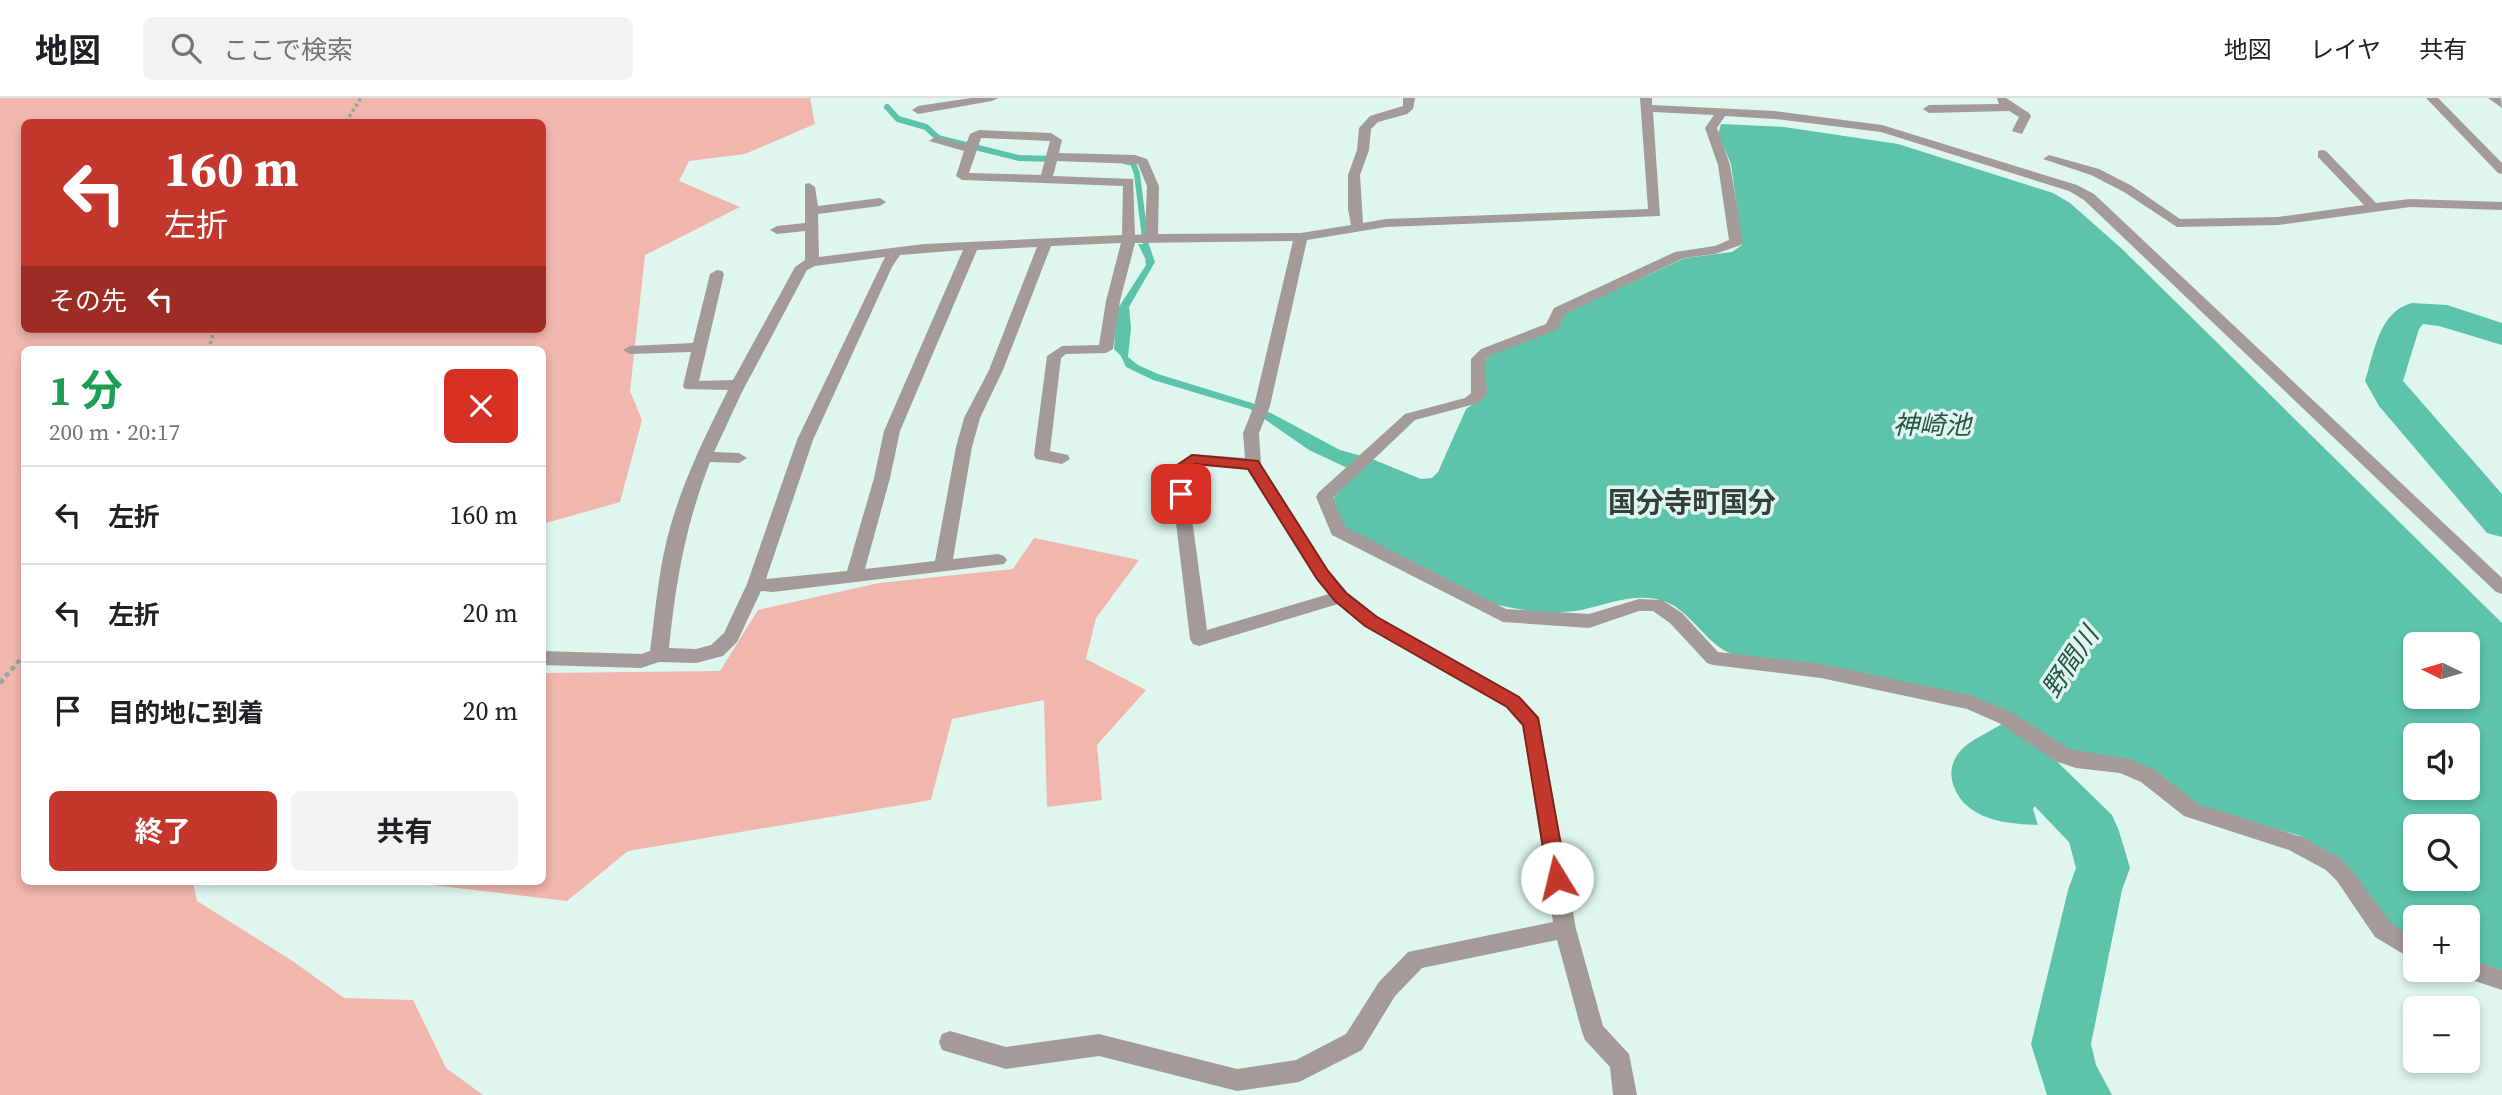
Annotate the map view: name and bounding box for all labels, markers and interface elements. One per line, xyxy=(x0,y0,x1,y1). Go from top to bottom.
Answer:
search box xyxy=(143,17,633,80)
text: 地図 xyxy=(35,28,101,73)
icon: search xyxy=(167,29,205,67)
text: ここで検索 xyxy=(223,32,353,68)
text: 地図 xyxy=(2224,33,2272,66)
text: レイヤ xyxy=(2310,33,2381,66)
text: 共有 xyxy=(2419,33,2467,66)
text: 160 m xyxy=(164,135,299,202)
icon: left xyxy=(49,147,140,238)
text: 左折 xyxy=(164,203,228,247)
icon: left xyxy=(141,280,179,318)
text: その先 xyxy=(49,283,127,319)
text: 1 分 xyxy=(49,361,123,419)
button: close xyxy=(444,369,518,443)
water label: 神崎池 xyxy=(1893,407,1974,443)
text: 200 m · 20:17 xyxy=(49,416,180,448)
pin xyxy=(1151,464,1211,524)
icon: arrive xyxy=(1162,475,1200,513)
district label: 国分寺町国分 xyxy=(1608,483,1776,521)
icon: left xyxy=(49,496,87,534)
text: 160 m xyxy=(450,497,518,533)
text: 左折 xyxy=(108,499,160,535)
icon: left xyxy=(49,594,87,632)
text: 20 m xyxy=(463,595,518,631)
text: 左折 xyxy=(108,597,160,633)
water label: 野間川 xyxy=(2033,617,2108,704)
north arrow xyxy=(2403,632,2480,709)
map controls xyxy=(2403,632,2480,1073)
icon: arrive xyxy=(49,692,87,730)
text: 20 m xyxy=(463,693,518,729)
text: 目的地に到着 xyxy=(108,695,264,731)
button: sound xyxy=(2403,723,2480,800)
button: 終了 xyxy=(49,791,277,871)
button: 共有 xyxy=(291,791,518,871)
button: search xyxy=(2403,814,2480,891)
position arrow xyxy=(1520,841,1594,915)
button: + xyxy=(2403,905,2480,982)
button: − xyxy=(2403,996,2480,1073)

